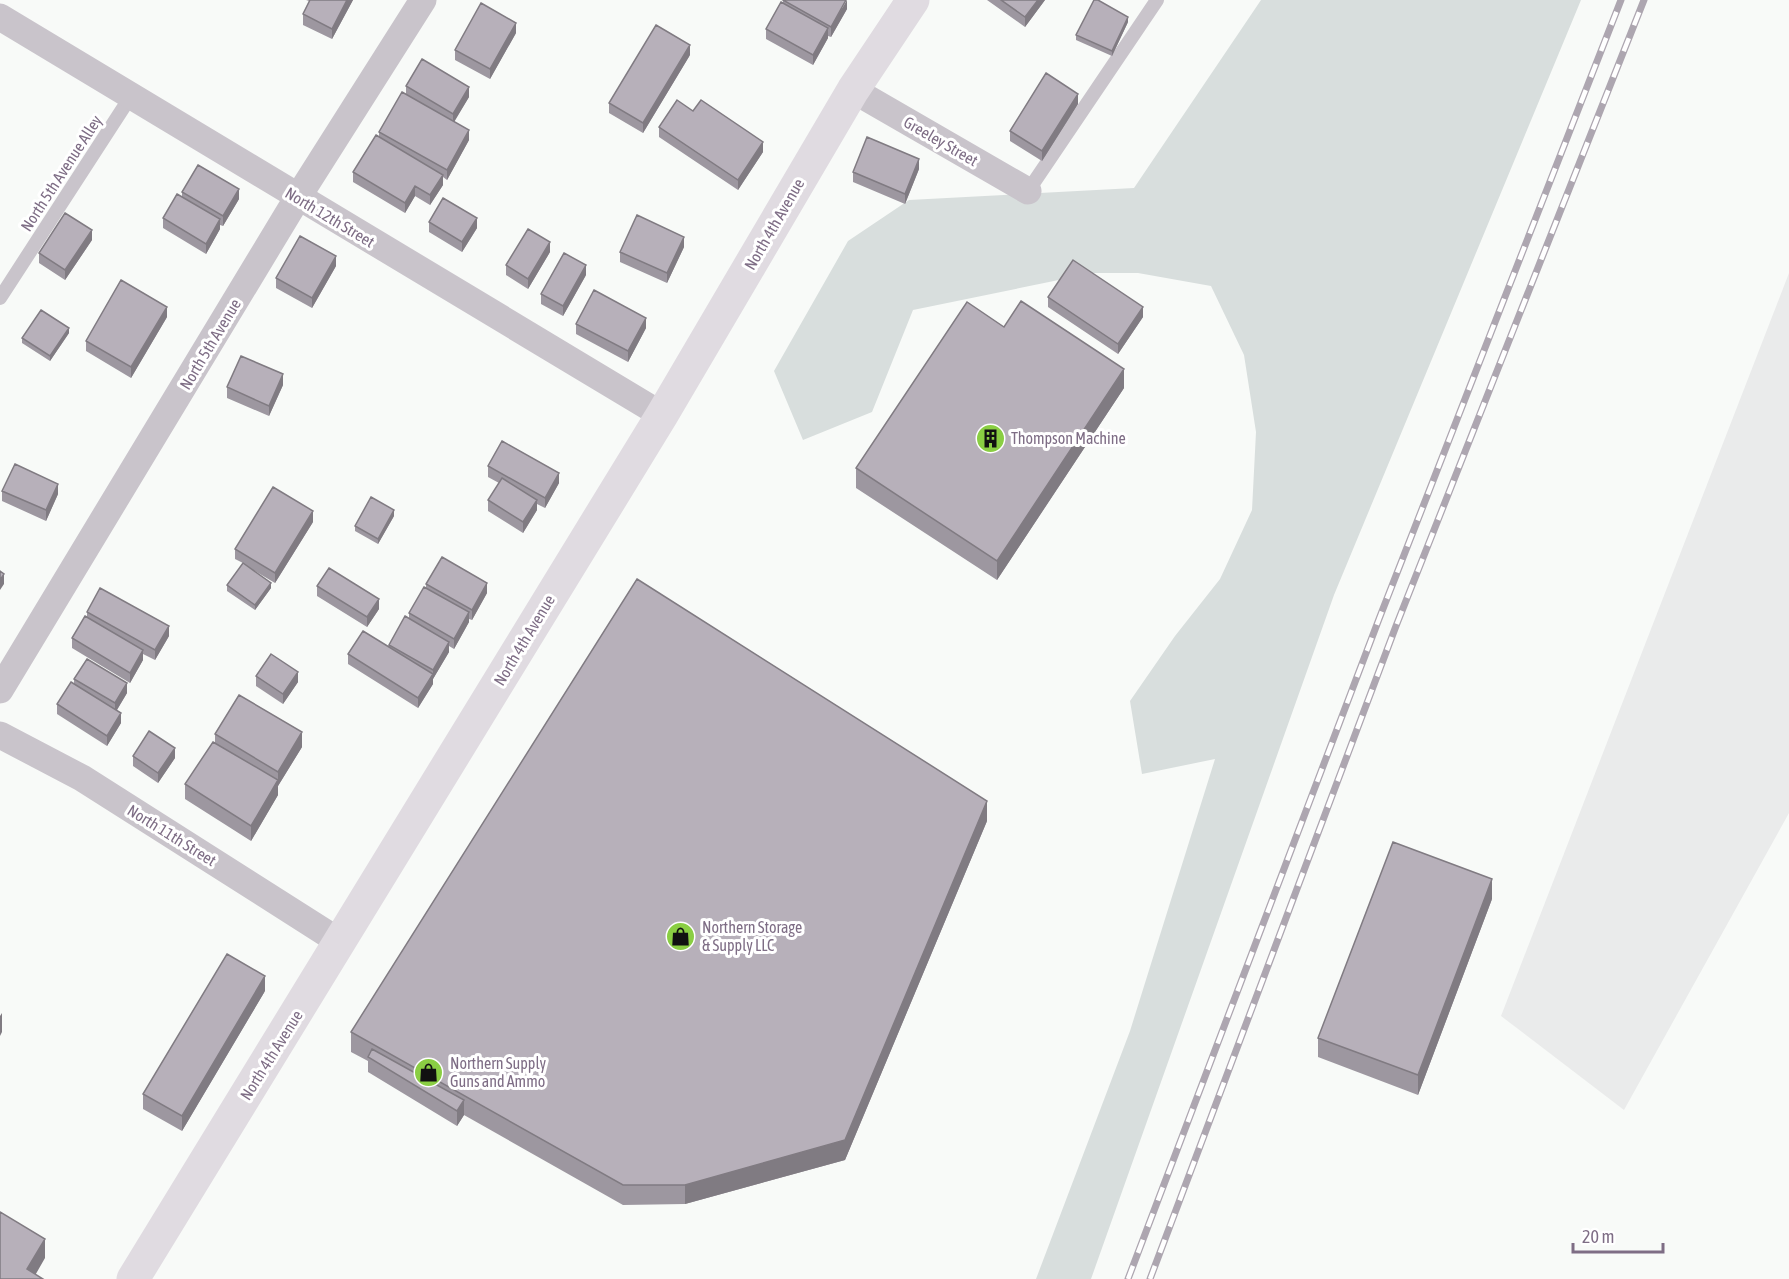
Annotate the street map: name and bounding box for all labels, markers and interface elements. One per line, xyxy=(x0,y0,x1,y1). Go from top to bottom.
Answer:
street label: North 5th Avenue Alley xyxy=(17,111,106,235)
street label: Greeley Street xyxy=(900,113,982,171)
street label: North 4th Avenue xyxy=(741,175,807,273)
street label: North 12th Street xyxy=(282,183,378,251)
street label: North 5th Avenue xyxy=(176,295,244,393)
building icon: Thompson Machine xyxy=(974,422,1006,454)
place label: Thompson Machine xyxy=(1011,429,1126,448)
street label: North 4th Avenue xyxy=(490,591,558,689)
street label: North 11th Street xyxy=(124,801,220,870)
place label: Northern Storage & Supply LLC xyxy=(702,918,802,955)
shop icon: Northern Storage & Supply LLC xyxy=(665,920,697,952)
street label: North 4th Avenue xyxy=(236,1007,306,1103)
place label: Northern Supply Guns and Ammo xyxy=(450,1054,547,1090)
shop icon: Northern Supply Guns and Ammo xyxy=(413,1056,445,1088)
scale bar xyxy=(1573,1216,1663,1254)
text: 20 m xyxy=(1582,1226,1614,1247)

